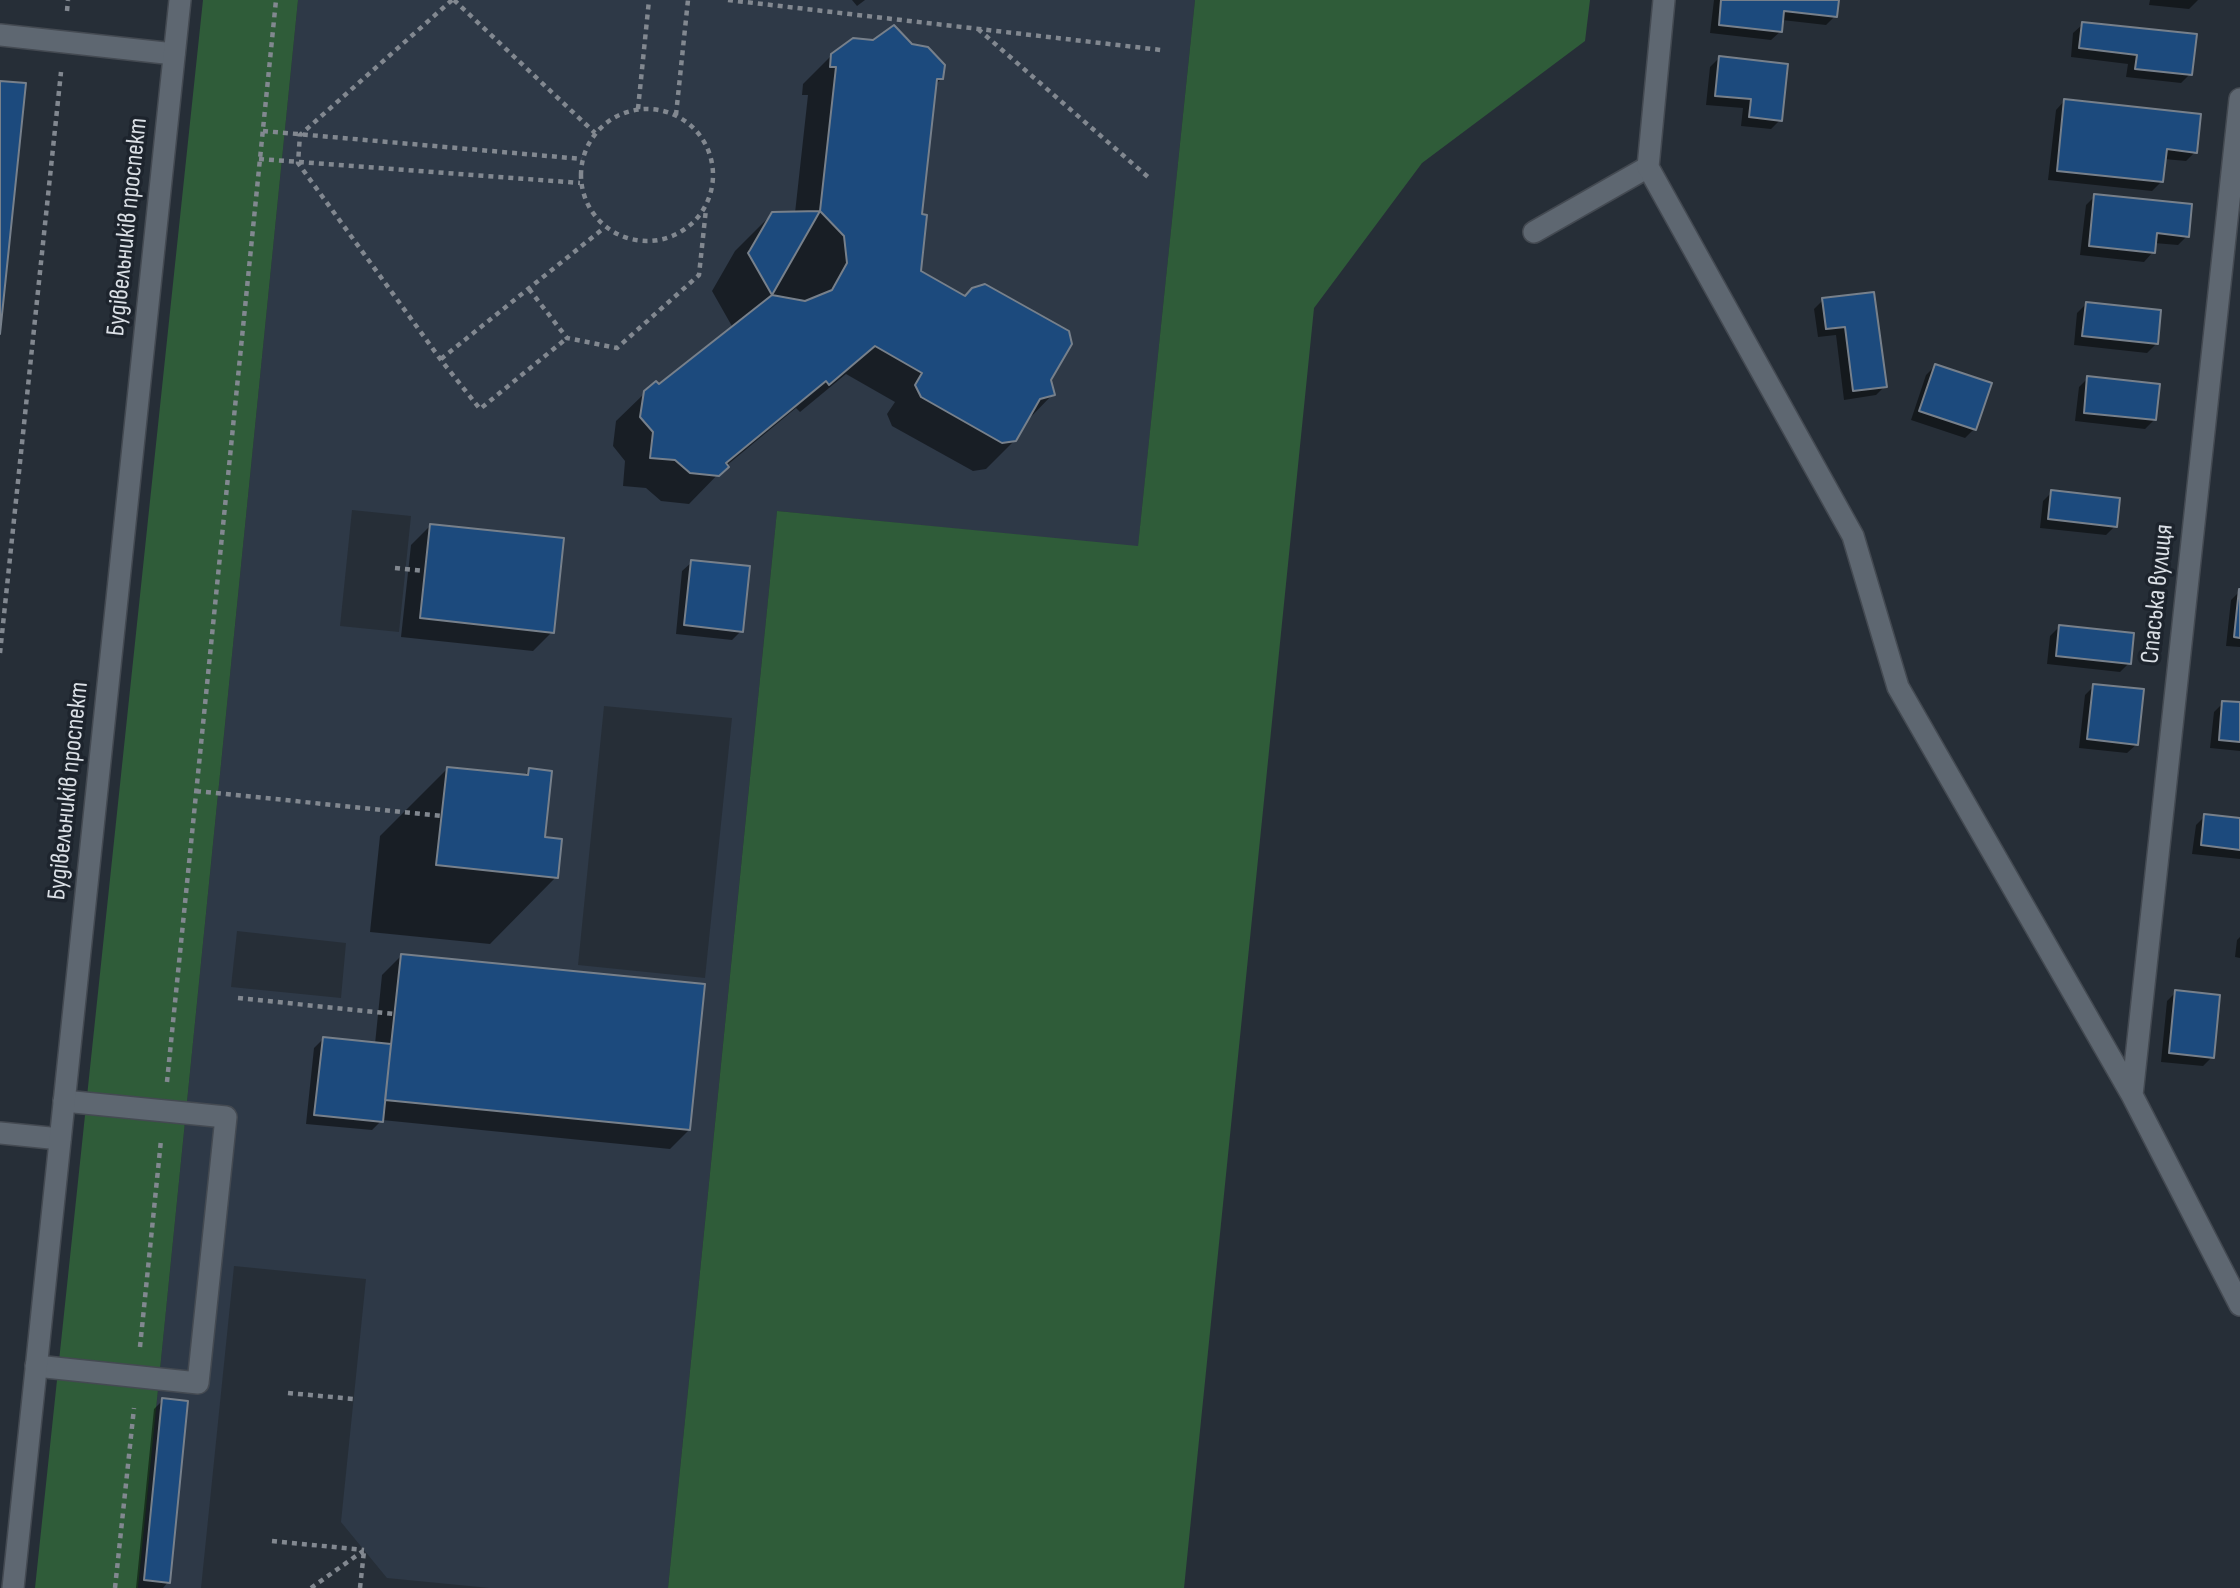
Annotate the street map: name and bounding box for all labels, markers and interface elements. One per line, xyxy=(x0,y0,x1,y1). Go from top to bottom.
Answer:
street label: Будівельників проспект xyxy=(101,116,155,338)
street label: Спаська вулиця xyxy=(2135,523,2181,665)
street label: Будівельників проспект xyxy=(42,680,96,902)

